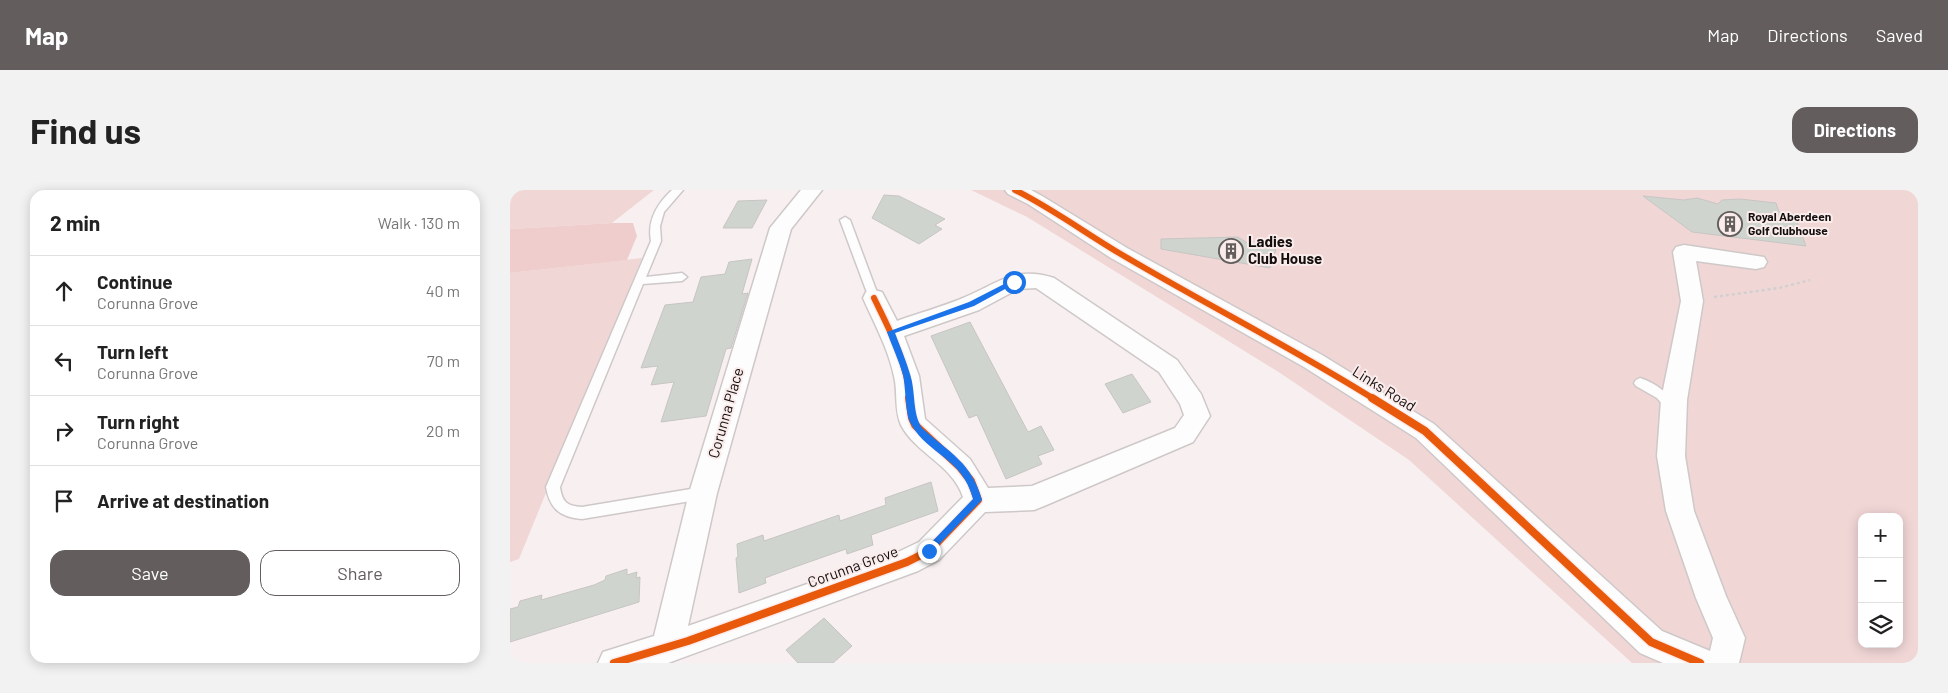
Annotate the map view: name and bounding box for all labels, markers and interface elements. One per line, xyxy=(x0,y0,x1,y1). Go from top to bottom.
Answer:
text: Map xyxy=(25,21,68,50)
text: Map xyxy=(1707,24,1739,46)
text: Directions xyxy=(1767,24,1848,46)
text: Saved xyxy=(1876,24,1923,46)
button: Directions xyxy=(1792,107,1918,153)
text: Find us xyxy=(30,109,141,151)
place label: Royal Aberdeen Golf Clubhouse xyxy=(1748,209,1831,237)
text: 2 min xyxy=(50,210,100,235)
building icon: Royal Aberdeen Golf Clubhouse xyxy=(1717,211,1743,237)
text: Walk · 130 m xyxy=(378,213,460,232)
place label: Ladies Club House xyxy=(1248,232,1322,267)
building icon: Ladies Club House xyxy=(1218,238,1244,264)
text: Continue xyxy=(97,270,173,293)
route start xyxy=(1003,271,1026,294)
icon: ahead xyxy=(50,277,78,305)
text: 40 m xyxy=(426,281,460,300)
text: Corunna Grove xyxy=(97,293,198,312)
text: Turn left xyxy=(97,340,168,363)
icon: left xyxy=(50,347,78,375)
text: 70 m xyxy=(427,351,460,370)
street label: Links Road xyxy=(1350,362,1420,415)
text: Corunna Grove xyxy=(97,363,198,382)
street label: Corunna Place xyxy=(704,365,747,460)
text: Turn right xyxy=(97,410,179,433)
icon: right xyxy=(50,417,78,445)
text: 20 m xyxy=(426,421,460,440)
text: Corunna Grove xyxy=(97,433,198,452)
icon: arrive xyxy=(50,487,78,515)
text: Arrive at destination xyxy=(97,489,269,512)
map controls xyxy=(1858,513,1903,648)
button: + xyxy=(1858,513,1903,558)
route end xyxy=(918,540,941,563)
street label: Corunna Grove xyxy=(805,541,900,591)
button: Save xyxy=(50,550,250,596)
button: Share xyxy=(260,550,460,596)
button: − xyxy=(1858,558,1903,603)
button: layers xyxy=(1858,603,1903,648)

